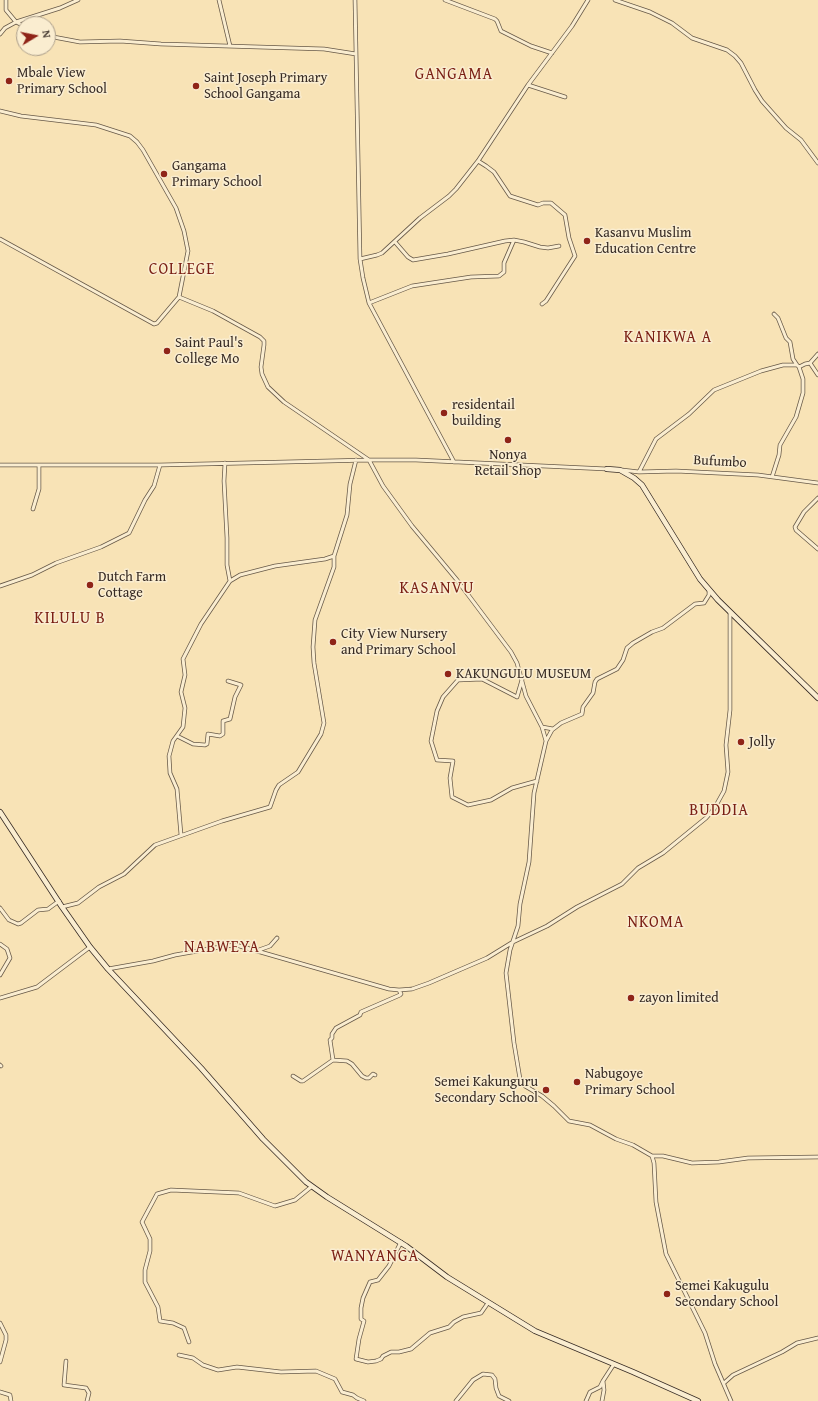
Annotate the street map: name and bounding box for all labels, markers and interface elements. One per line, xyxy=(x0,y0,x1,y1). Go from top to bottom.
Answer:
north arrow xyxy=(16,16,56,56)
text: N xyxy=(38,29,55,39)
place label: Mbale View Primary School xyxy=(17,65,107,98)
district label: GANGAMA xyxy=(415,65,493,85)
place label: Saint Joseph Primary School Gangama xyxy=(204,70,327,102)
marker: Mbale View Primary School xyxy=(4,76,14,86)
marker: Saint Joseph Primary School Gangama xyxy=(191,81,201,91)
place label: Gangama Primary School xyxy=(172,158,262,190)
marker: Gangama Primary School xyxy=(159,169,169,179)
place label: Kasanvu Muslim Education Centre xyxy=(595,225,696,258)
marker: Kasanvu Muslim Education Centre xyxy=(582,236,592,246)
district label: COLLEGE xyxy=(149,260,215,280)
district label: KANIKWA A xyxy=(624,328,712,348)
place label: Saint Paul's College Mo xyxy=(175,335,243,368)
marker: Saint Paul's College Mo xyxy=(162,346,172,356)
place label: residentail building xyxy=(452,397,515,430)
marker: residentail building xyxy=(439,408,449,418)
marker: Nonya Retail Shop xyxy=(503,435,513,445)
place label: Nonya Retail Shop xyxy=(475,447,541,480)
street label: Bufumbo xyxy=(693,452,747,472)
place label: Dutch Farm Cottage xyxy=(98,569,166,602)
district label: KASANVU xyxy=(399,579,475,599)
marker: Dutch Farm Cottage xyxy=(85,580,95,590)
district label: KILULU B xyxy=(34,609,106,629)
place label: City View Nursery and Primary School xyxy=(341,626,456,658)
marker: City View Nursery and Primary School xyxy=(328,637,338,647)
place label: KAKUNGULU MUSEUM xyxy=(456,666,591,682)
marker: KAKUNGULU MUSEUM xyxy=(443,669,453,679)
place label: Jolly xyxy=(749,734,775,750)
marker: Jolly xyxy=(736,737,746,747)
district label: BUDDIA xyxy=(689,801,749,821)
district label: NKOMA xyxy=(627,913,685,933)
district label: NABWEYA xyxy=(184,938,260,958)
place label: zayon limited xyxy=(639,990,719,1006)
marker: zayon limited xyxy=(626,993,636,1003)
place label: Nabugoye Primary School xyxy=(585,1066,675,1098)
place label: Semei Kakunguru Secondary School xyxy=(434,1074,538,1106)
marker: Nabugoye Primary School xyxy=(572,1077,582,1087)
marker: Semei Kakunguru Secondary School xyxy=(541,1085,551,1095)
district label: WANYANGA xyxy=(331,1247,419,1267)
place label: Semei Kakugulu Secondary School xyxy=(675,1278,778,1310)
marker: Semei Kakugulu Secondary School xyxy=(662,1289,672,1299)

